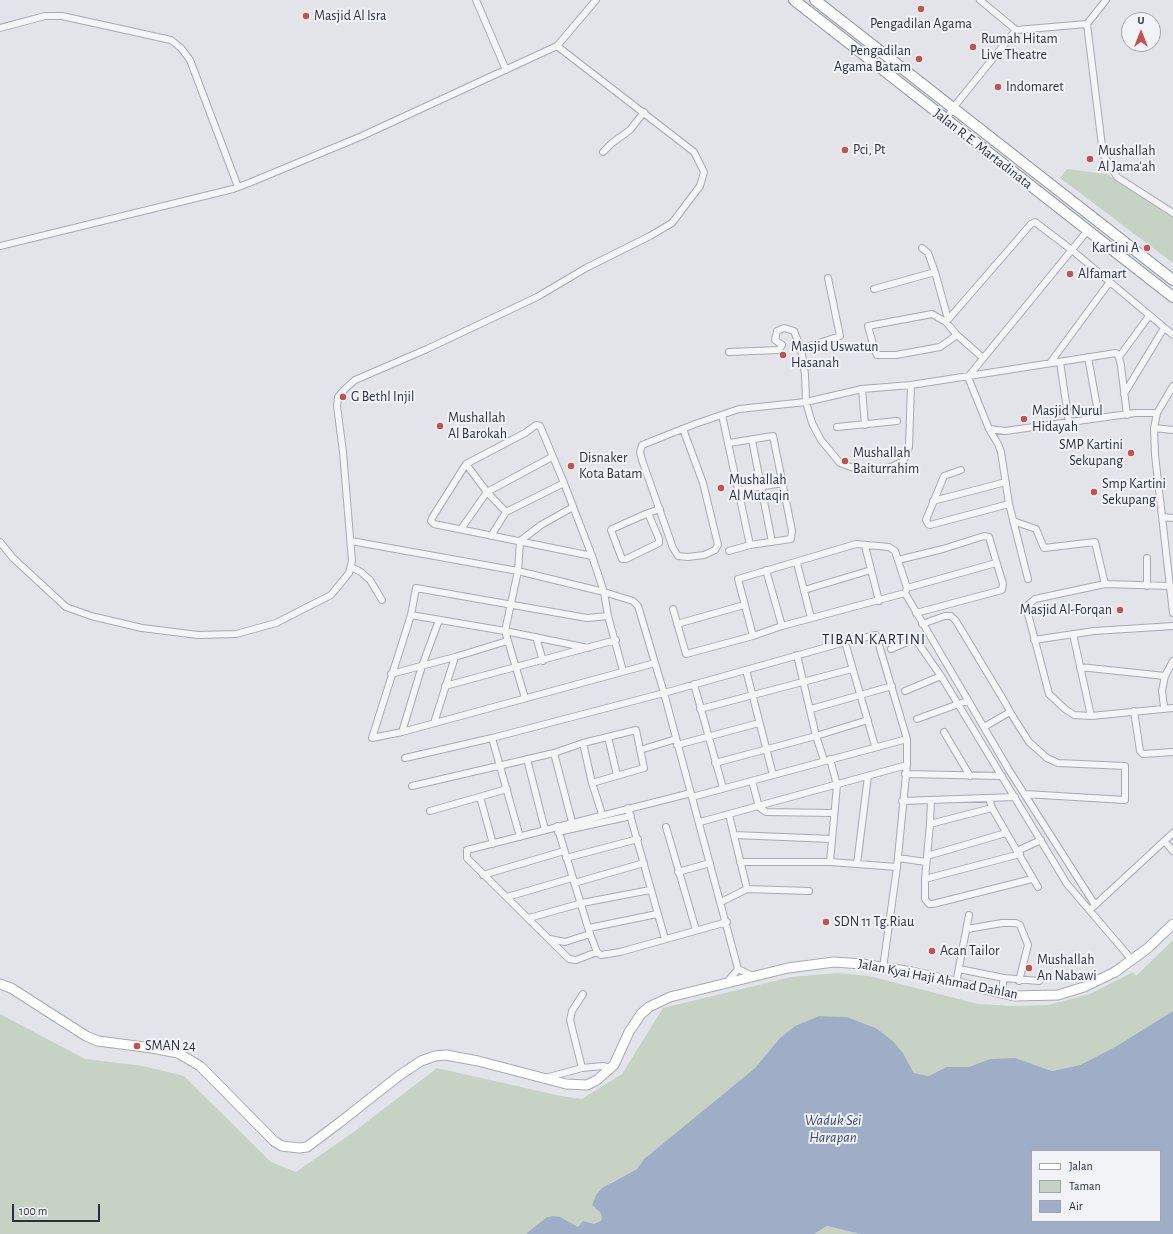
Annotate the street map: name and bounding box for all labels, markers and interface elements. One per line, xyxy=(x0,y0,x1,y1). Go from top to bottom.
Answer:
marker: Pengadilan Agama xyxy=(916,4,926,14)
place label: Masjid Al Isra xyxy=(314,8,387,24)
marker: Masjid Al Isra xyxy=(301,11,311,21)
north arrow xyxy=(1121,12,1161,52)
text: U xyxy=(1137,15,1145,26)
place label: Pengadilan Agama xyxy=(870,16,972,32)
place label: Rumah Hitam Live Theatre xyxy=(981,31,1058,64)
marker: Rumah Hitam Live Theatre xyxy=(968,42,978,52)
place label: Pengadilan Agama Batam xyxy=(834,43,911,76)
marker: Pengadilan Agama Batam xyxy=(914,54,924,64)
place label: Indomaret xyxy=(1006,79,1064,95)
marker: Indomaret xyxy=(993,82,1003,92)
street label: Jalan R.E. Martadinata xyxy=(930,105,1036,193)
place label: Pci, Pt xyxy=(853,142,886,158)
place label: Mushallah Al Jama'ah xyxy=(1098,143,1155,176)
marker: Pci, Pt xyxy=(840,145,850,155)
marker: Mushallah Al Jama'ah xyxy=(1085,154,1095,164)
place label: Kartini A xyxy=(1092,240,1139,256)
marker: Kartini A xyxy=(1142,243,1152,253)
place label: Alfamart xyxy=(1078,266,1126,282)
marker: Alfamart xyxy=(1065,269,1075,279)
place label: Masjid Uswatun Hasanah xyxy=(791,339,879,372)
marker: Masjid Uswatun Hasanah xyxy=(778,350,788,360)
place label: G Bethl Injil xyxy=(351,389,414,405)
marker: G Bethl Injil xyxy=(338,392,348,402)
place label: Masjid Nurul Hidayah xyxy=(1032,403,1103,436)
place label: Mushallah Al Barokah xyxy=(448,410,507,442)
marker: Masjid Nurul Hidayah xyxy=(1019,414,1029,424)
marker: Mushallah Al Barokah xyxy=(435,421,445,431)
place label: SMP Kartini Sekupang xyxy=(1059,437,1123,470)
place label: Mushallah Baiturrahim xyxy=(853,445,919,478)
marker: SMP Kartini Sekupang xyxy=(1126,448,1136,458)
place label: Disnaker Kota Batam xyxy=(579,450,642,482)
marker: Mushallah Baiturrahim xyxy=(840,456,850,466)
marker: Disnaker Kota Batam xyxy=(566,461,576,471)
place label: Mushallah Al Mutaqin xyxy=(729,472,789,504)
place label: Smp Kartini Sekupang xyxy=(1102,476,1166,508)
marker: Mushallah Al Mutaqin xyxy=(716,483,726,493)
marker: Smp Kartini Sekupang xyxy=(1089,487,1099,497)
place label: Masjid Al-Forqan xyxy=(1020,602,1112,618)
marker: Masjid Al-Forqan xyxy=(1115,605,1125,615)
district label: TIBAN KARTINI xyxy=(822,630,926,648)
place label: SDN 11 Tg.Riau xyxy=(834,914,914,930)
marker: SDN 11 Tg.Riau xyxy=(821,917,831,927)
place label: Acan Tailor xyxy=(940,943,999,959)
marker: Acan Tailor xyxy=(927,946,937,956)
place label: Mushallah An Nabawi xyxy=(1037,952,1097,984)
street label: Jalan Kyai Haji Ahmad Dahlan xyxy=(857,955,1019,1003)
marker: Mushallah An Nabawi xyxy=(1024,963,1034,973)
place label: SMAN 24 xyxy=(145,1038,196,1054)
marker: SMAN 24 xyxy=(132,1041,142,1051)
water label: Waduk Sei Harapan xyxy=(805,1111,861,1146)
legend xyxy=(1031,1150,1161,1222)
text: Jalan xyxy=(1069,1160,1093,1172)
text: Taman xyxy=(1069,1180,1101,1192)
scale bar xyxy=(14,1196,102,1222)
text: Air xyxy=(1069,1200,1083,1212)
text: 100 m xyxy=(19,1205,47,1217)

